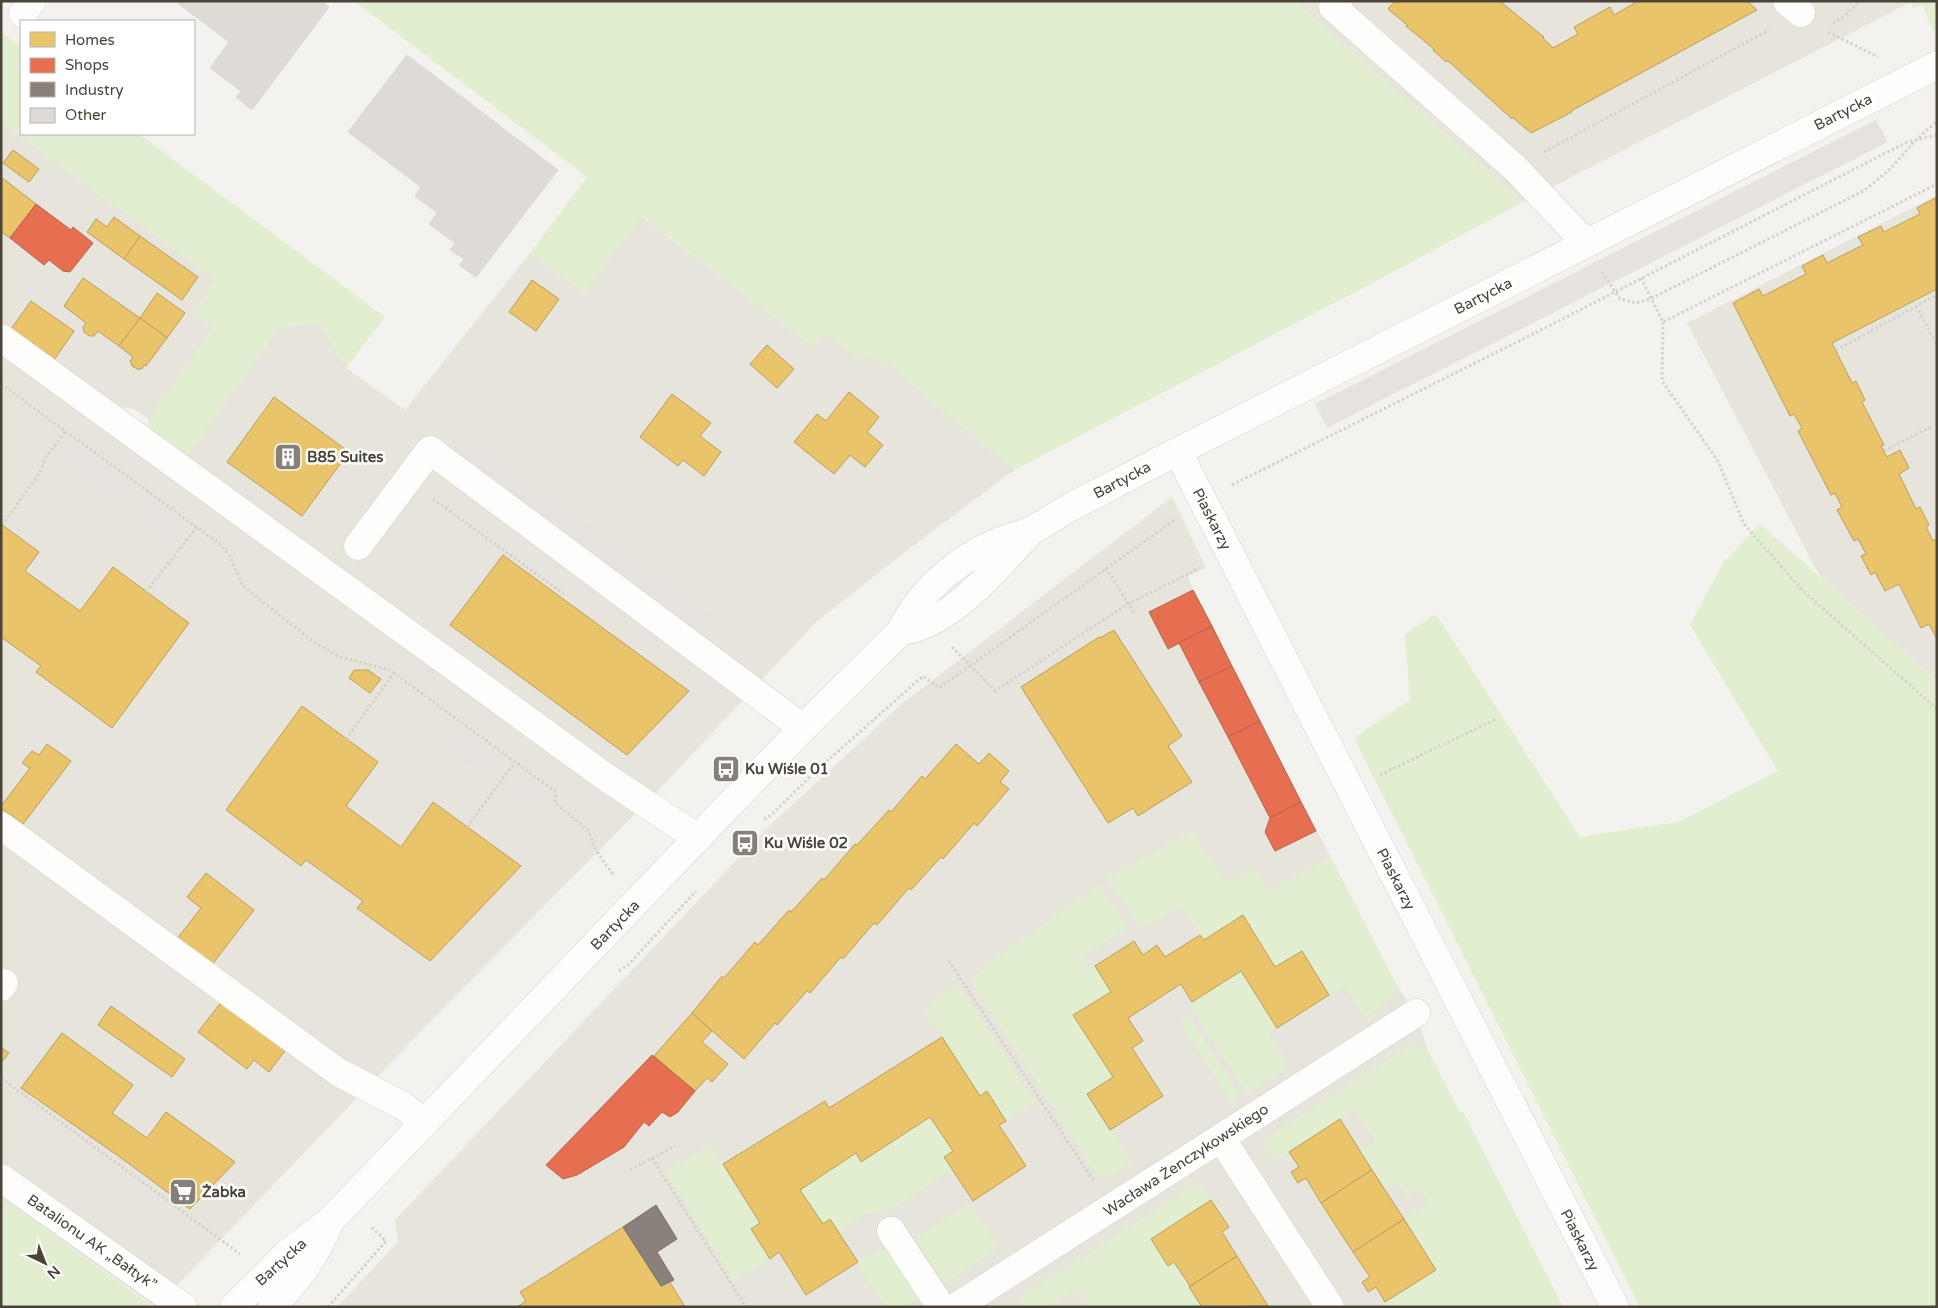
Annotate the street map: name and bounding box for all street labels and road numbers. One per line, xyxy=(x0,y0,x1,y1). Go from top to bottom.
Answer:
street label: Bartycka xyxy=(1811,90,1875,134)
street label: Bartycka xyxy=(1451,274,1515,318)
street label: Bartycka xyxy=(1090,457,1154,503)
street label: Piaskarzy xyxy=(1189,485,1235,553)
street label: Piaskarzy xyxy=(1373,845,1419,913)
street label: Bartycka xyxy=(587,896,643,954)
street label: Wacława Żenczykowskiego xyxy=(1100,1100,1272,1220)
street label: Batalionu AK „Bałtyk” xyxy=(24,1190,160,1294)
street label: Piaskarzy xyxy=(1557,1206,1603,1274)
street label: Bartycka xyxy=(252,1234,310,1290)

